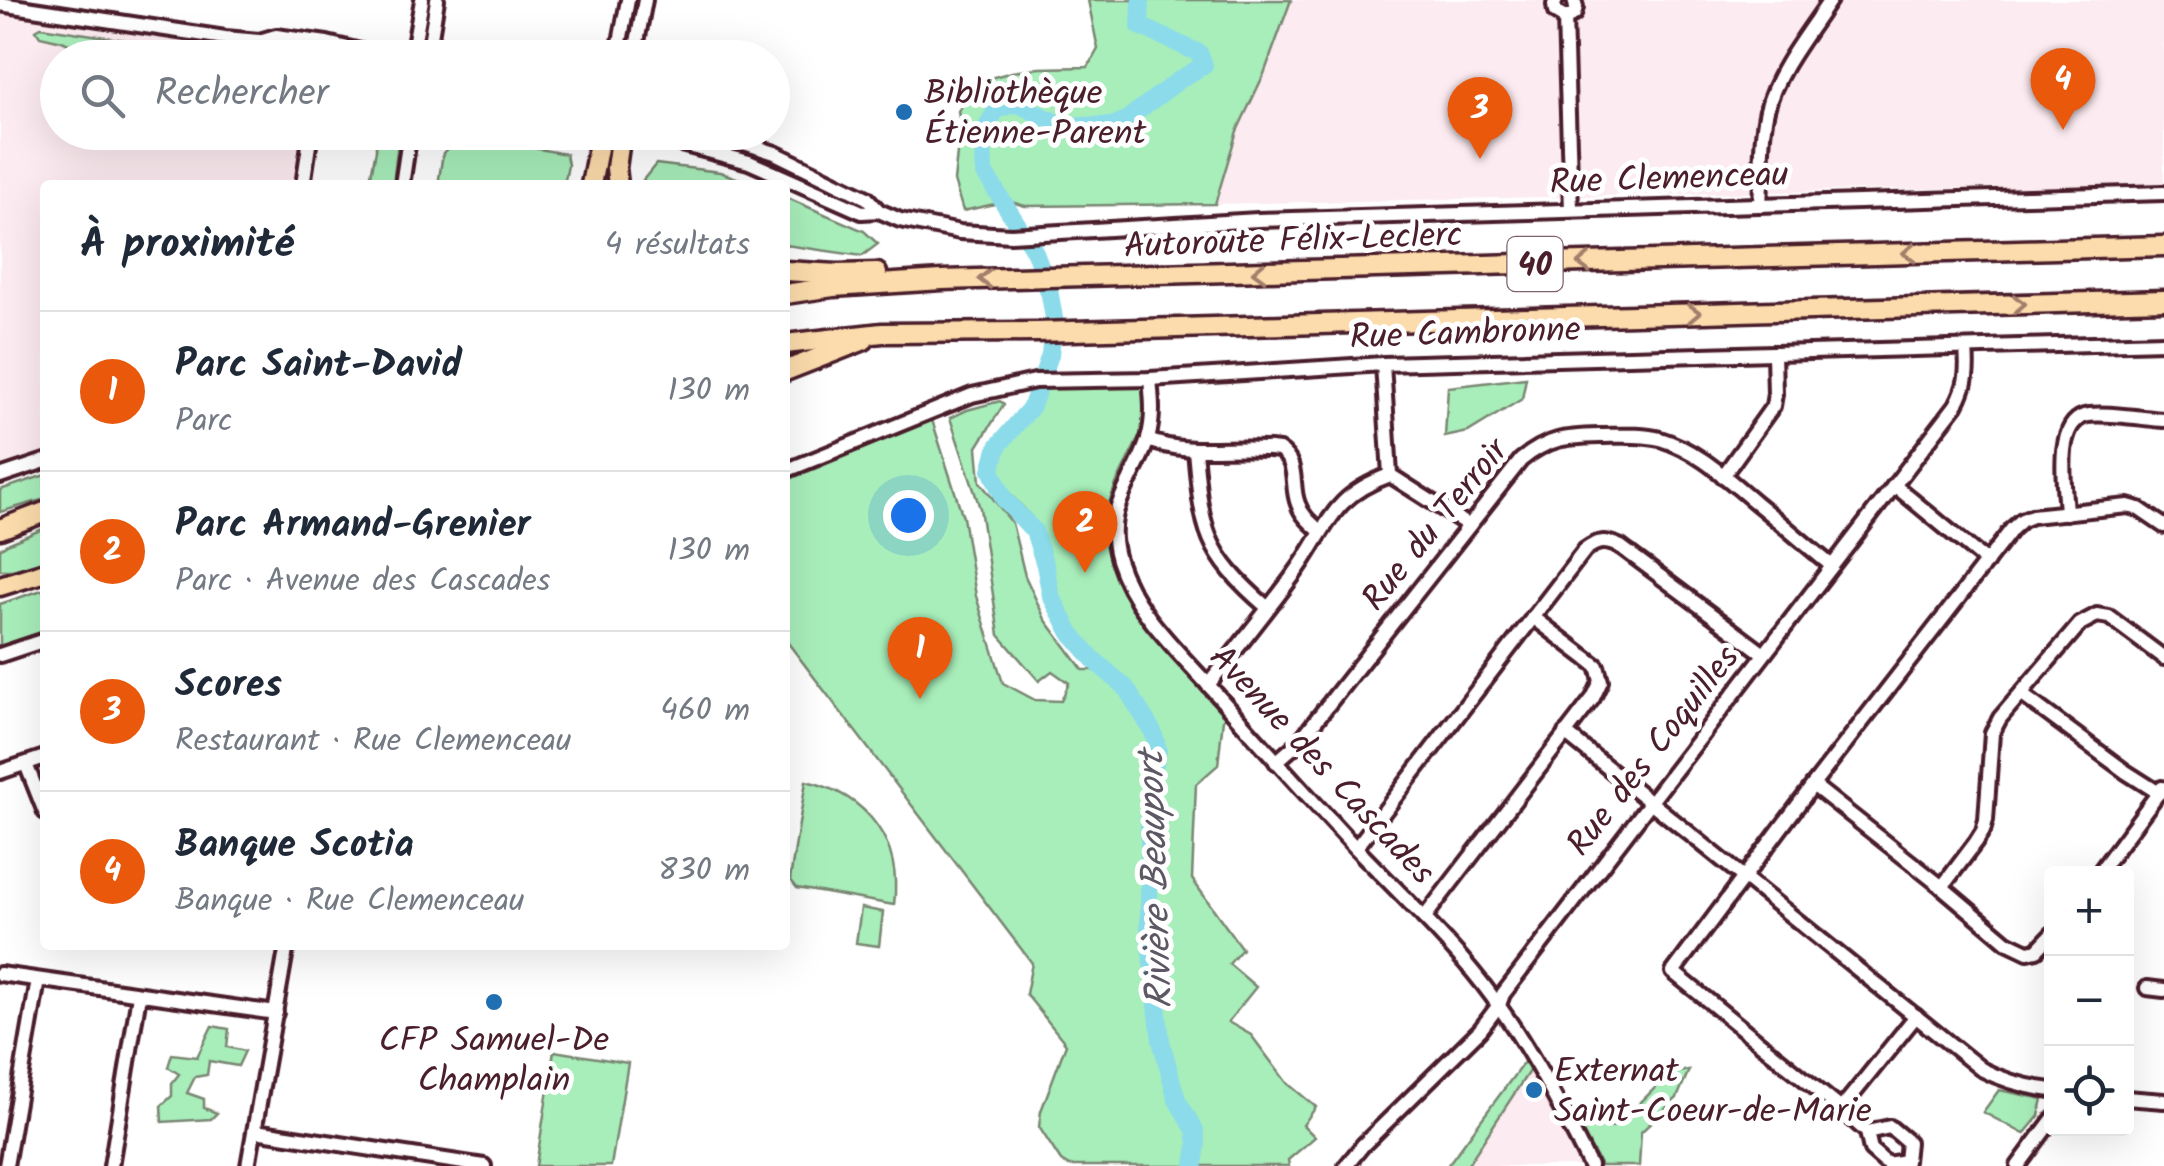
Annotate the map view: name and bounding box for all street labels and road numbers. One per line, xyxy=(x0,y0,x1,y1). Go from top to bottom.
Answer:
street label: Rue Clemenceau xyxy=(1549,148,1790,212)
street label: Autoroute Félix-Leclerc xyxy=(1123,208,1463,276)
road number: 40 xyxy=(1508,237,1562,291)
street label: Rue Cambronne xyxy=(1349,303,1582,367)
street label: Rue du Terroir xyxy=(1349,425,1525,625)
street label: Avenue des Cascades xyxy=(1194,633,1448,899)
street label: Rue des Coquilles xyxy=(1554,634,1755,870)

